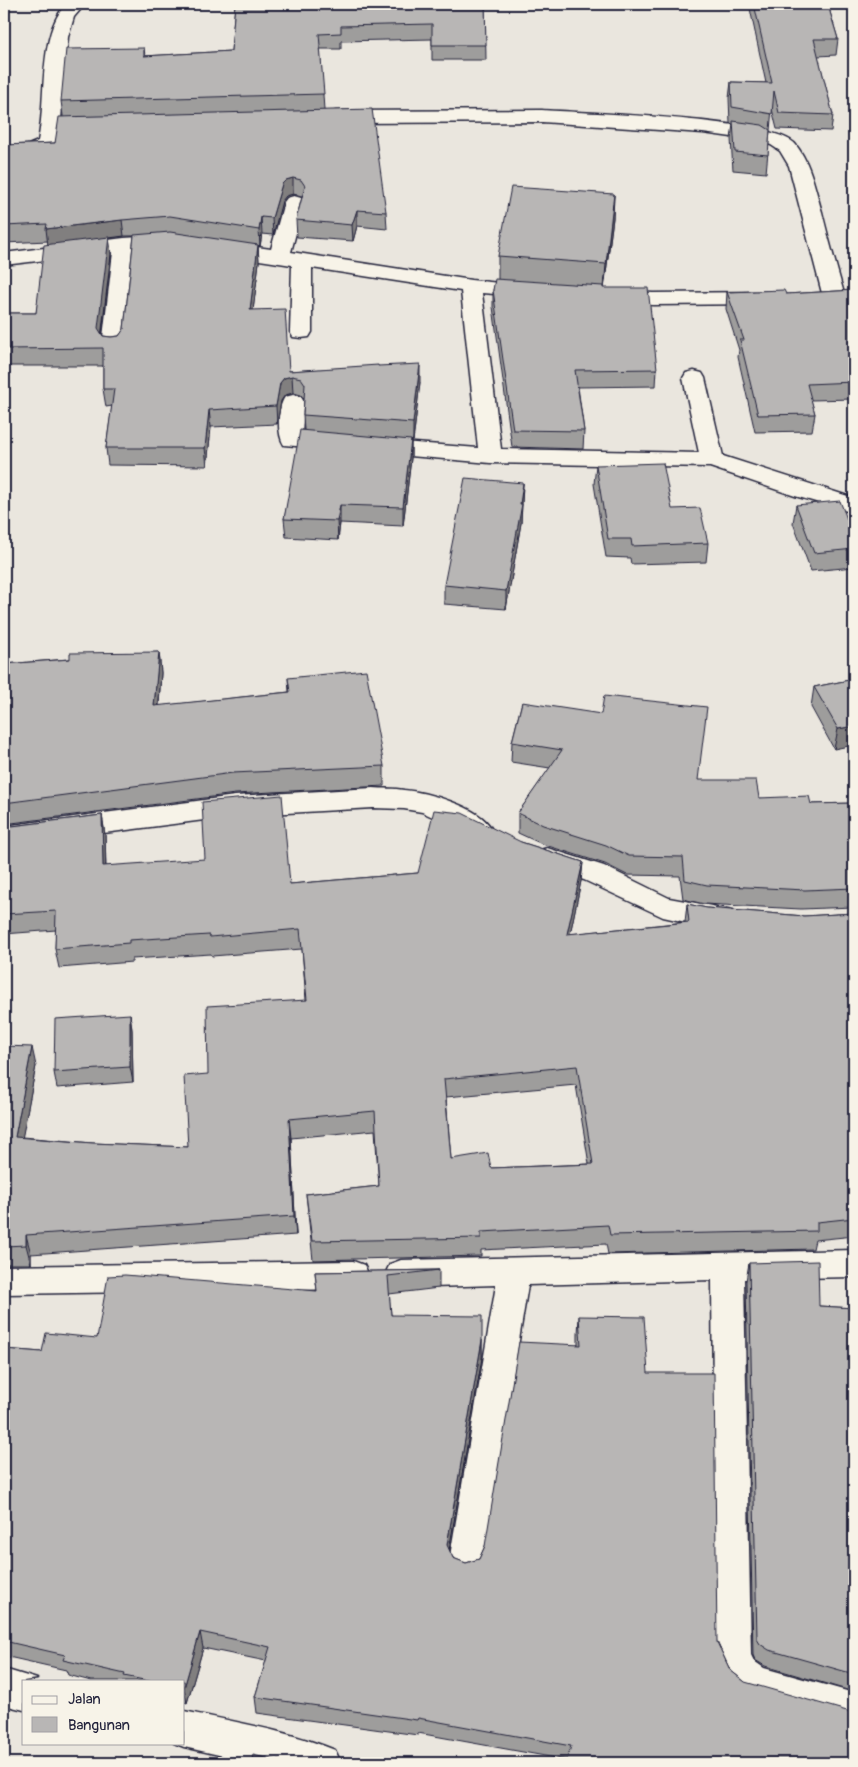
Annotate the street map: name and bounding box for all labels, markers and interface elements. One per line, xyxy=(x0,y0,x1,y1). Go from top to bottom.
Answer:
legend xyxy=(22,1680,185,1744)
text: Jalan xyxy=(68,1690,101,1709)
text: Bangunan xyxy=(68,1716,130,1735)

